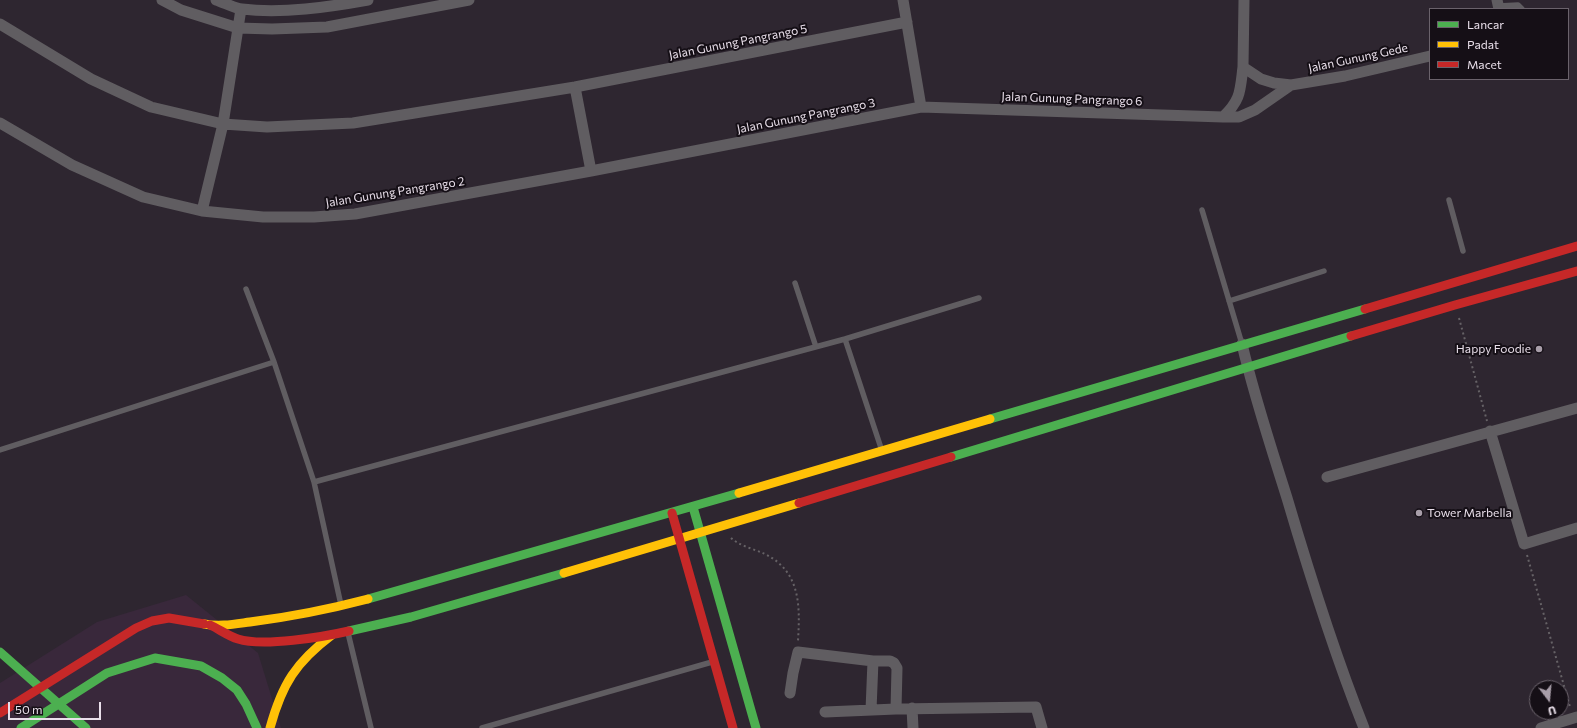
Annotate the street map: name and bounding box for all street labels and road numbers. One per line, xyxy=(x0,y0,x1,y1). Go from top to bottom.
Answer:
street label: Jalan Gunung Pangrango 5 xyxy=(668,22,808,62)
street label: Jalan Gunung Gede xyxy=(1307,40,1409,76)
street label: Jalan Gunung Pangrango 6 xyxy=(1001,89,1143,109)
street label: Jalan Gunung Pangrango 3 xyxy=(736,96,876,136)
street label: Jalan Gunung Pangrango 2 xyxy=(324,174,466,210)

